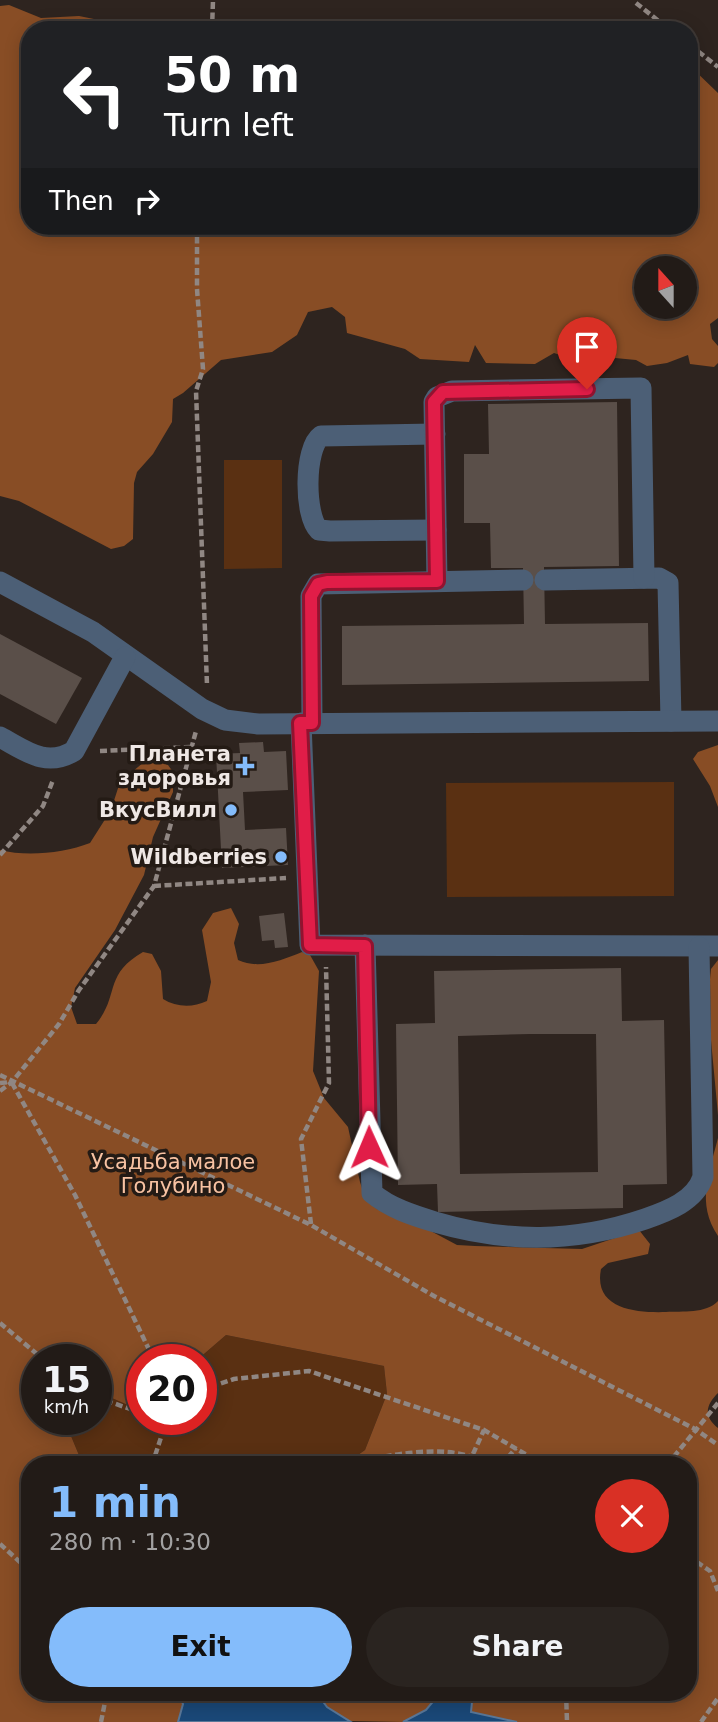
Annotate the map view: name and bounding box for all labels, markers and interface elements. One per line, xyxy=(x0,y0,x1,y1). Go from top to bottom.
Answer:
text: 50 m xyxy=(164,47,300,104)
icon: left xyxy=(49,49,140,140)
text: Turn left xyxy=(164,106,294,144)
icon: right xyxy=(128,182,166,220)
text: Then xyxy=(49,186,114,216)
north arrow xyxy=(634,256,696,318)
map controls xyxy=(634,256,697,319)
pin xyxy=(557,317,617,389)
icon: arrive xyxy=(568,328,606,366)
place label: Планета здоровья xyxy=(118,742,231,790)
marker: Планета здоровья xyxy=(237,758,253,774)
place label: ВкусВилл xyxy=(99,798,217,822)
marker: ВкусВилл xyxy=(223,802,239,818)
place label: Wildberries xyxy=(130,845,267,869)
marker: Wildberries xyxy=(273,849,289,865)
position arrow xyxy=(332,1110,406,1184)
park label: Усадьба малое Голубино xyxy=(91,1150,255,1198)
speed limit sign: 20 xyxy=(126,1344,217,1435)
text: 15 xyxy=(42,1360,91,1400)
text: km/h xyxy=(44,1396,89,1417)
text: 1 min xyxy=(49,1478,181,1527)
button: close xyxy=(595,1479,669,1553)
text: 280 m · 10:30 xyxy=(49,1529,211,1555)
button: Exit xyxy=(49,1607,352,1687)
button: Share xyxy=(366,1607,669,1687)

